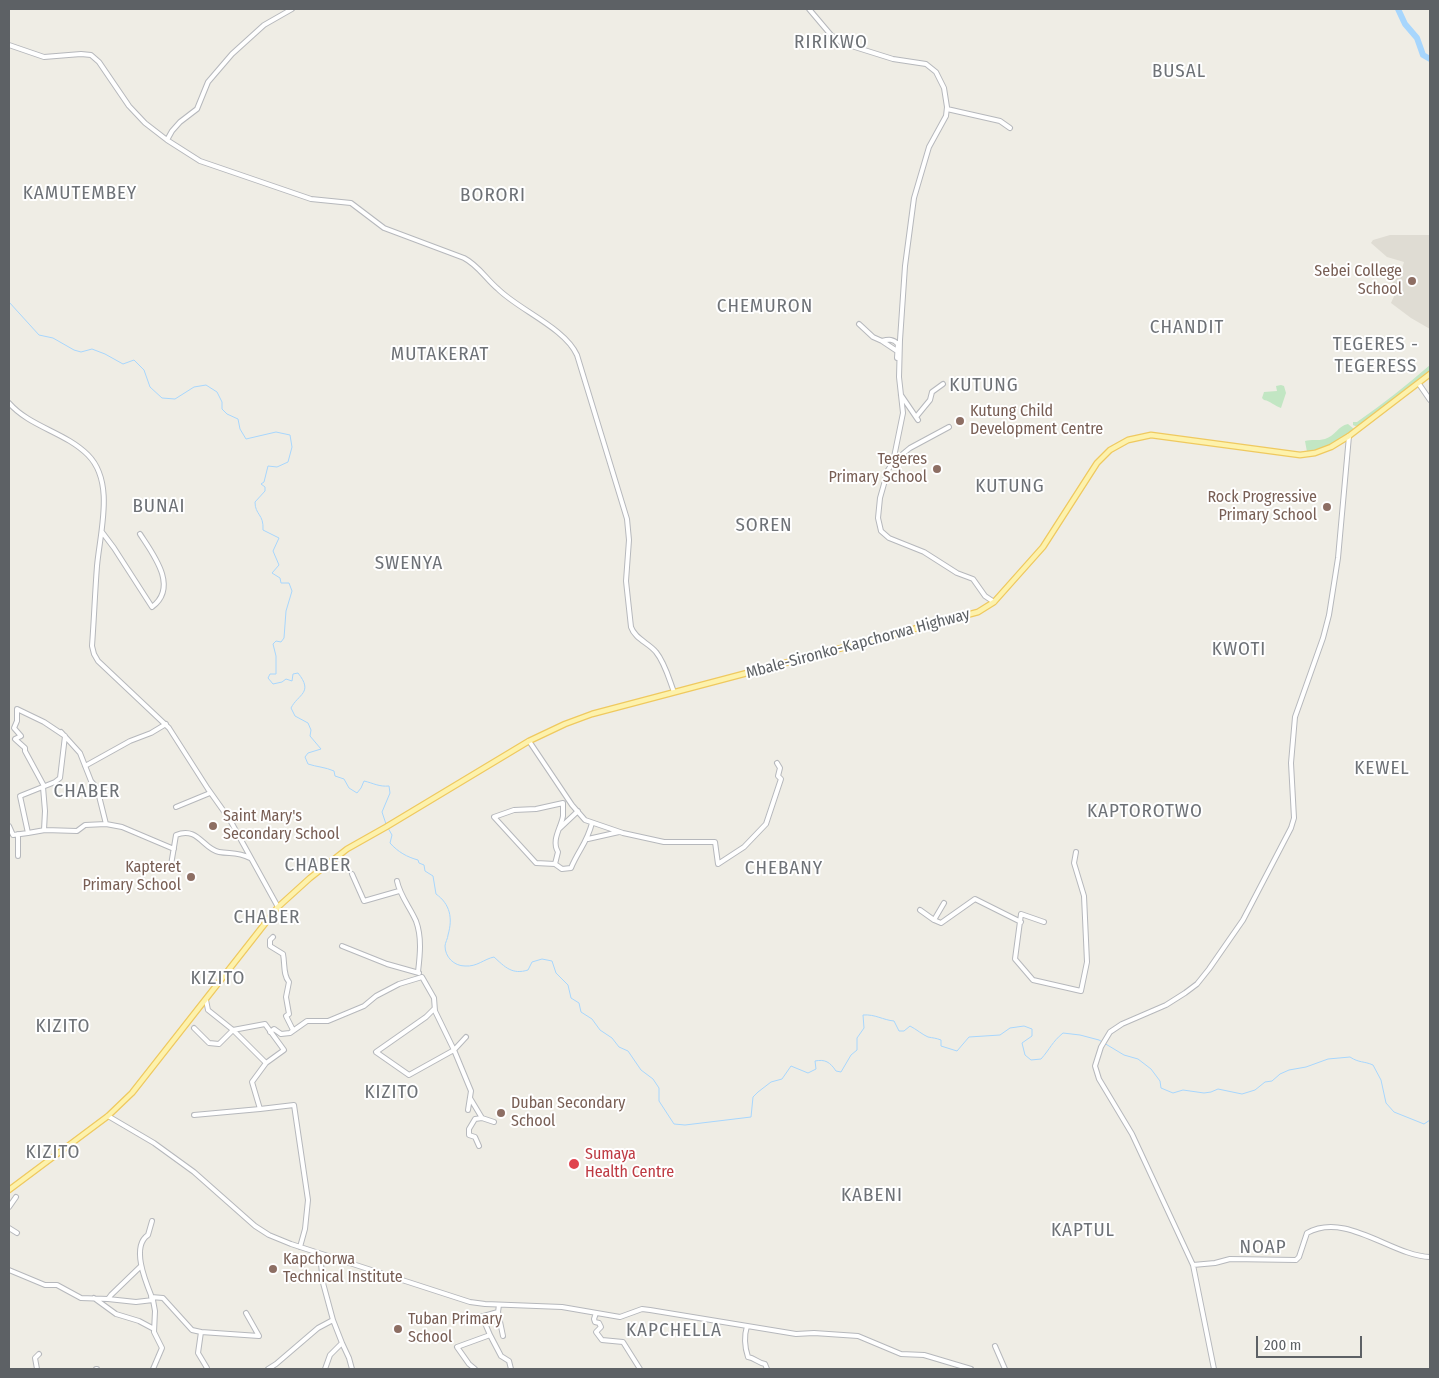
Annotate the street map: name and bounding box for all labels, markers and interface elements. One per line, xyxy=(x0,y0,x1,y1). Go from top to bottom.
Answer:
district label: RIRIKWO xyxy=(793,32,869,54)
district label: BUSAL xyxy=(1151,61,1207,83)
district label: KAMUTEMBEY xyxy=(21,183,139,205)
district label: BORORI xyxy=(459,185,527,207)
place label: Sebei College School xyxy=(1314,262,1402,300)
marker: Sebei College School xyxy=(1406,275,1418,287)
district label: CHEMURON xyxy=(716,296,814,318)
district label: CHANDIT xyxy=(1149,317,1225,339)
district label: TEGERES - TEGERESS xyxy=(1332,334,1420,378)
district label: MUTAKERAT xyxy=(390,344,490,366)
district label: KUTUNG xyxy=(949,375,1019,397)
place label: Kutung Child Development Centre xyxy=(970,402,1103,440)
marker: Kutung Child Development Centre xyxy=(954,415,966,427)
place label: Tegeres Primary School xyxy=(828,450,927,488)
marker: Tegeres Primary School xyxy=(931,463,943,475)
district label: KUTUNG xyxy=(975,476,1045,498)
place label: Rock Progressive Primary School xyxy=(1207,488,1317,526)
district label: BUNAI xyxy=(132,496,186,518)
marker: Rock Progressive Primary School xyxy=(1321,501,1333,513)
district label: SOREN xyxy=(735,515,793,537)
district label: SWENYA xyxy=(374,553,444,575)
street label: Mbale-Sironko-Kapchorwa Highway xyxy=(744,605,972,683)
district label: KWOTI xyxy=(1211,639,1267,661)
district label: KEWEL xyxy=(1354,758,1410,780)
district label: CHABER xyxy=(53,781,121,803)
district label: KAPTOROTWO xyxy=(1086,801,1204,823)
place label: Saint Mary's Secondary School xyxy=(223,807,339,845)
marker: Saint Mary's Secondary School xyxy=(207,820,219,832)
district label: CHABER xyxy=(284,855,352,877)
place label: Kapteret Primary School xyxy=(82,858,181,896)
district label: CHEBANY xyxy=(744,858,824,880)
marker: Kapteret Primary School xyxy=(185,871,197,883)
district label: CHABER xyxy=(233,907,301,929)
district label: KIZITO xyxy=(190,968,246,990)
district label: KIZITO xyxy=(35,1016,91,1038)
district label: KIZITO xyxy=(364,1082,420,1104)
place label: Duban Secondary School xyxy=(511,1094,625,1132)
marker: Duban Secondary School xyxy=(495,1107,507,1119)
district label: KIZITO xyxy=(25,1142,81,1164)
place label: Sumaya Health Centre xyxy=(585,1145,674,1183)
marker: Sumaya Health Centre xyxy=(567,1157,581,1171)
district label: KABENI xyxy=(840,1185,904,1207)
district label: KAPTUL xyxy=(1050,1220,1116,1242)
district label: NOAP xyxy=(1239,1237,1287,1259)
place label: Kapchorwa Technical Institute xyxy=(283,1250,403,1288)
marker: Kapchorwa Technical Institute xyxy=(267,1263,279,1275)
place label: Tuban Primary School xyxy=(408,1310,502,1348)
district label: KAPCHELLA xyxy=(625,1320,723,1342)
marker: Tuban Primary School xyxy=(392,1323,404,1335)
scale bar xyxy=(1259,1326,1365,1358)
text: 200 m xyxy=(1264,1336,1301,1354)

